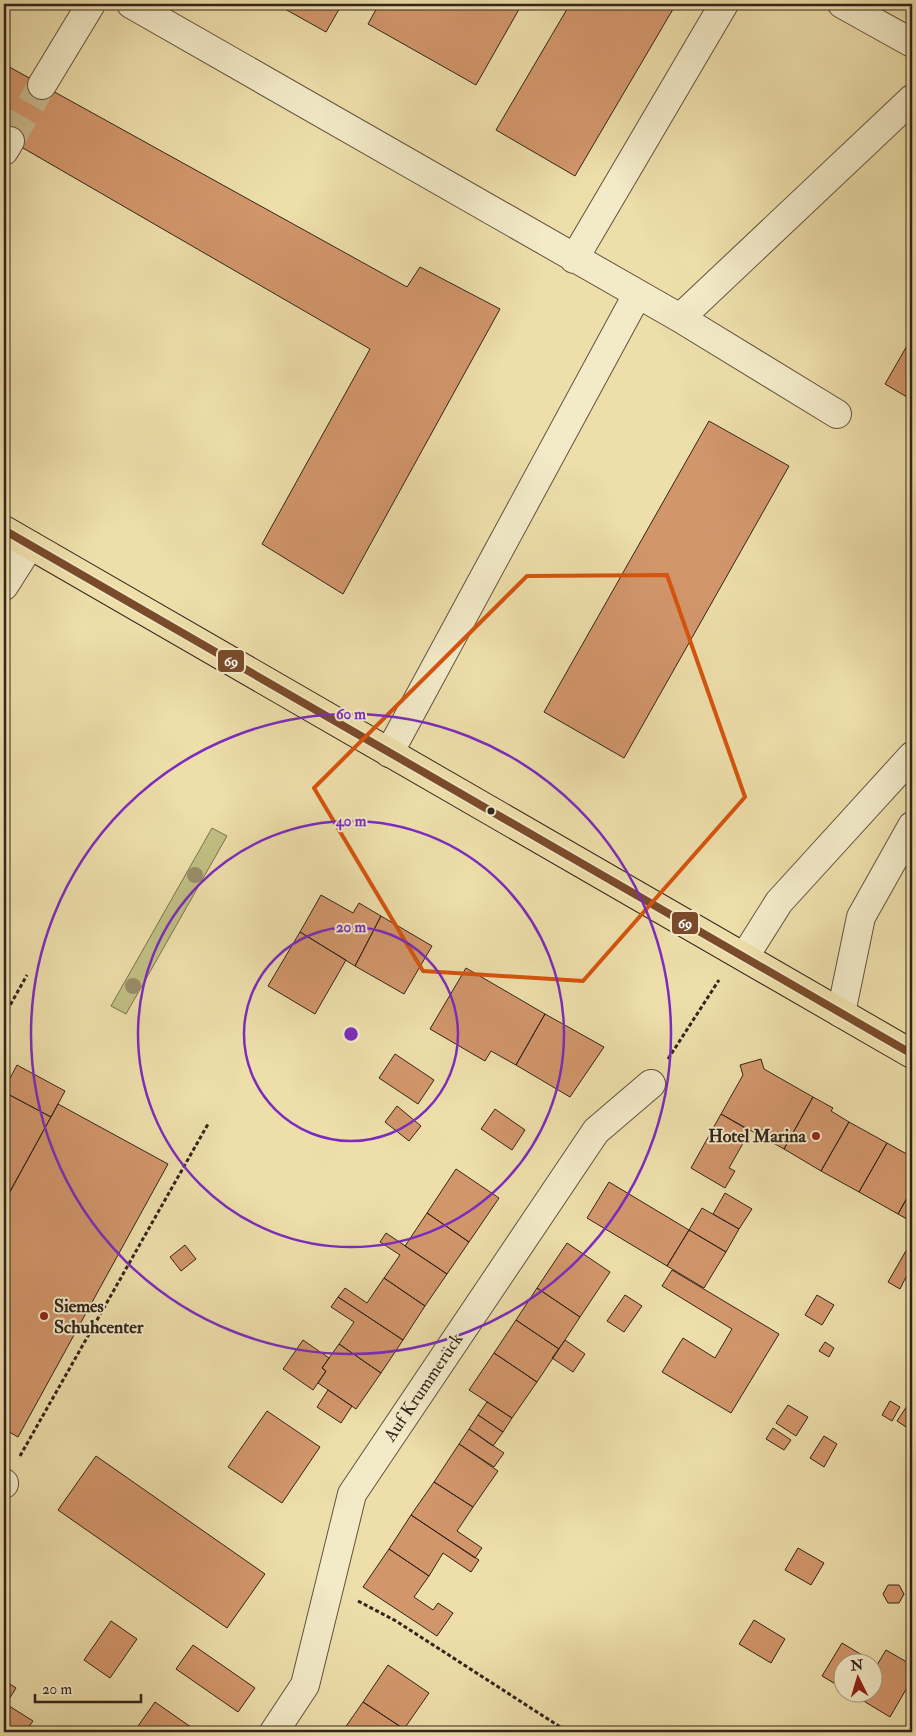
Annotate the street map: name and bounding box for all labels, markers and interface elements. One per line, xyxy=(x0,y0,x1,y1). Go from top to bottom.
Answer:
line badge: 69 xyxy=(217,649,245,673)
text: 69 xyxy=(224,653,238,670)
text: 60 m xyxy=(336,705,366,724)
unlabelled marker xyxy=(486,806,496,816)
text: 40 m xyxy=(335,812,367,831)
line badge: 69 xyxy=(671,911,699,935)
text: 69 xyxy=(678,915,692,932)
text: 20 m xyxy=(336,918,366,937)
centre of rings xyxy=(342,1025,360,1043)
place label: Hotel Marina xyxy=(708,1125,807,1148)
marker: Hotel Marina xyxy=(810,1130,822,1142)
place label: Siemes Schuhcenter xyxy=(54,1295,144,1339)
marker: Siemes Schuhcenter xyxy=(38,1310,50,1322)
street label: Auf Krummerück xyxy=(378,1328,468,1447)
north arrow xyxy=(834,1654,884,1704)
text: N xyxy=(849,1656,864,1675)
scale bar xyxy=(35,1671,141,1703)
text: 20 m xyxy=(42,1680,72,1699)

